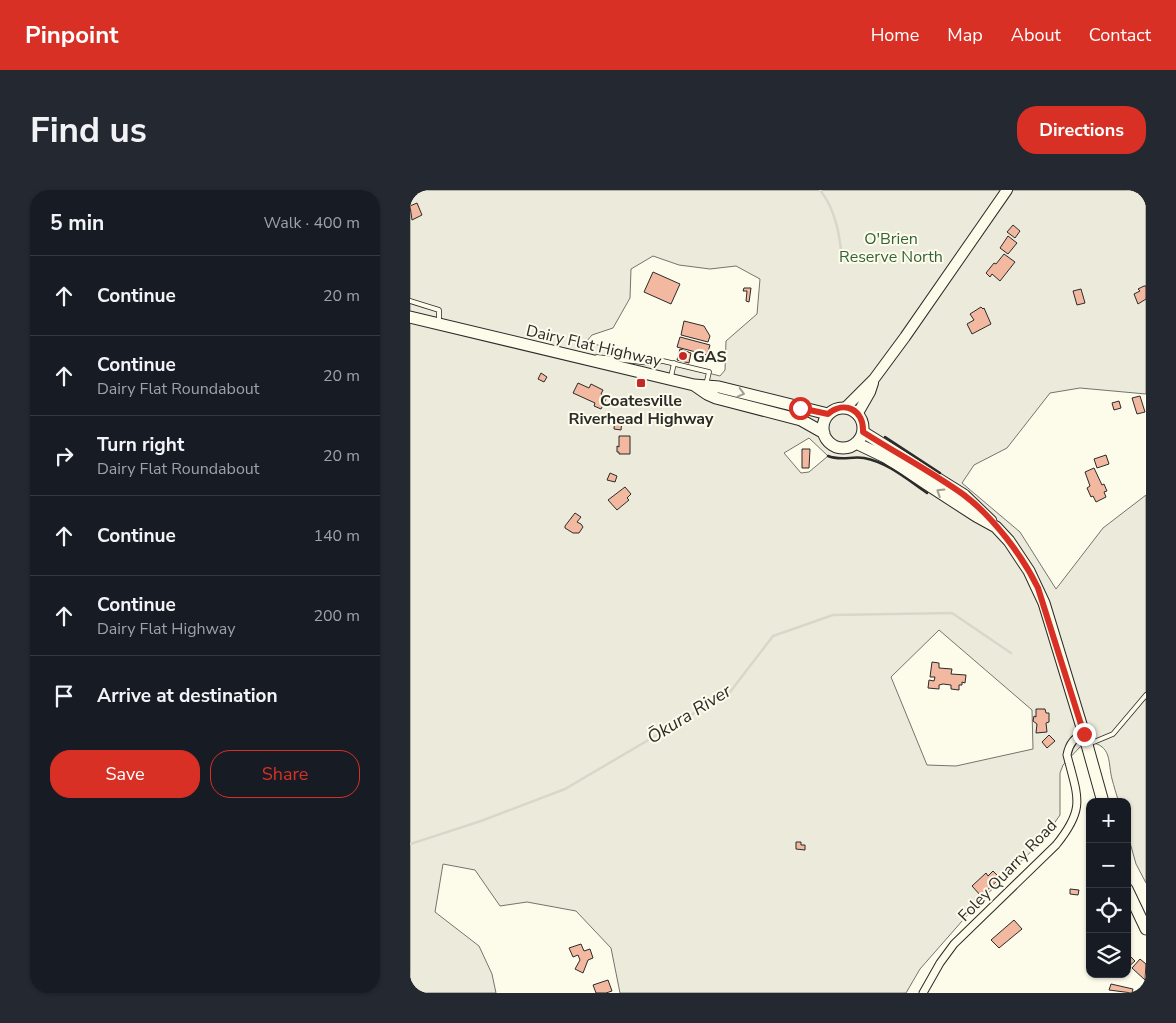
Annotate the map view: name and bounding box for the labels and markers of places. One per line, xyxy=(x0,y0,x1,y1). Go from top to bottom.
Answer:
place label: GAS xyxy=(693,346,727,368)
marker: GAS xyxy=(677,350,689,362)
marker: Coatesville Riverhead Highway xyxy=(635,377,647,389)
place label: Coatesville Riverhead Highway xyxy=(569,390,714,430)

